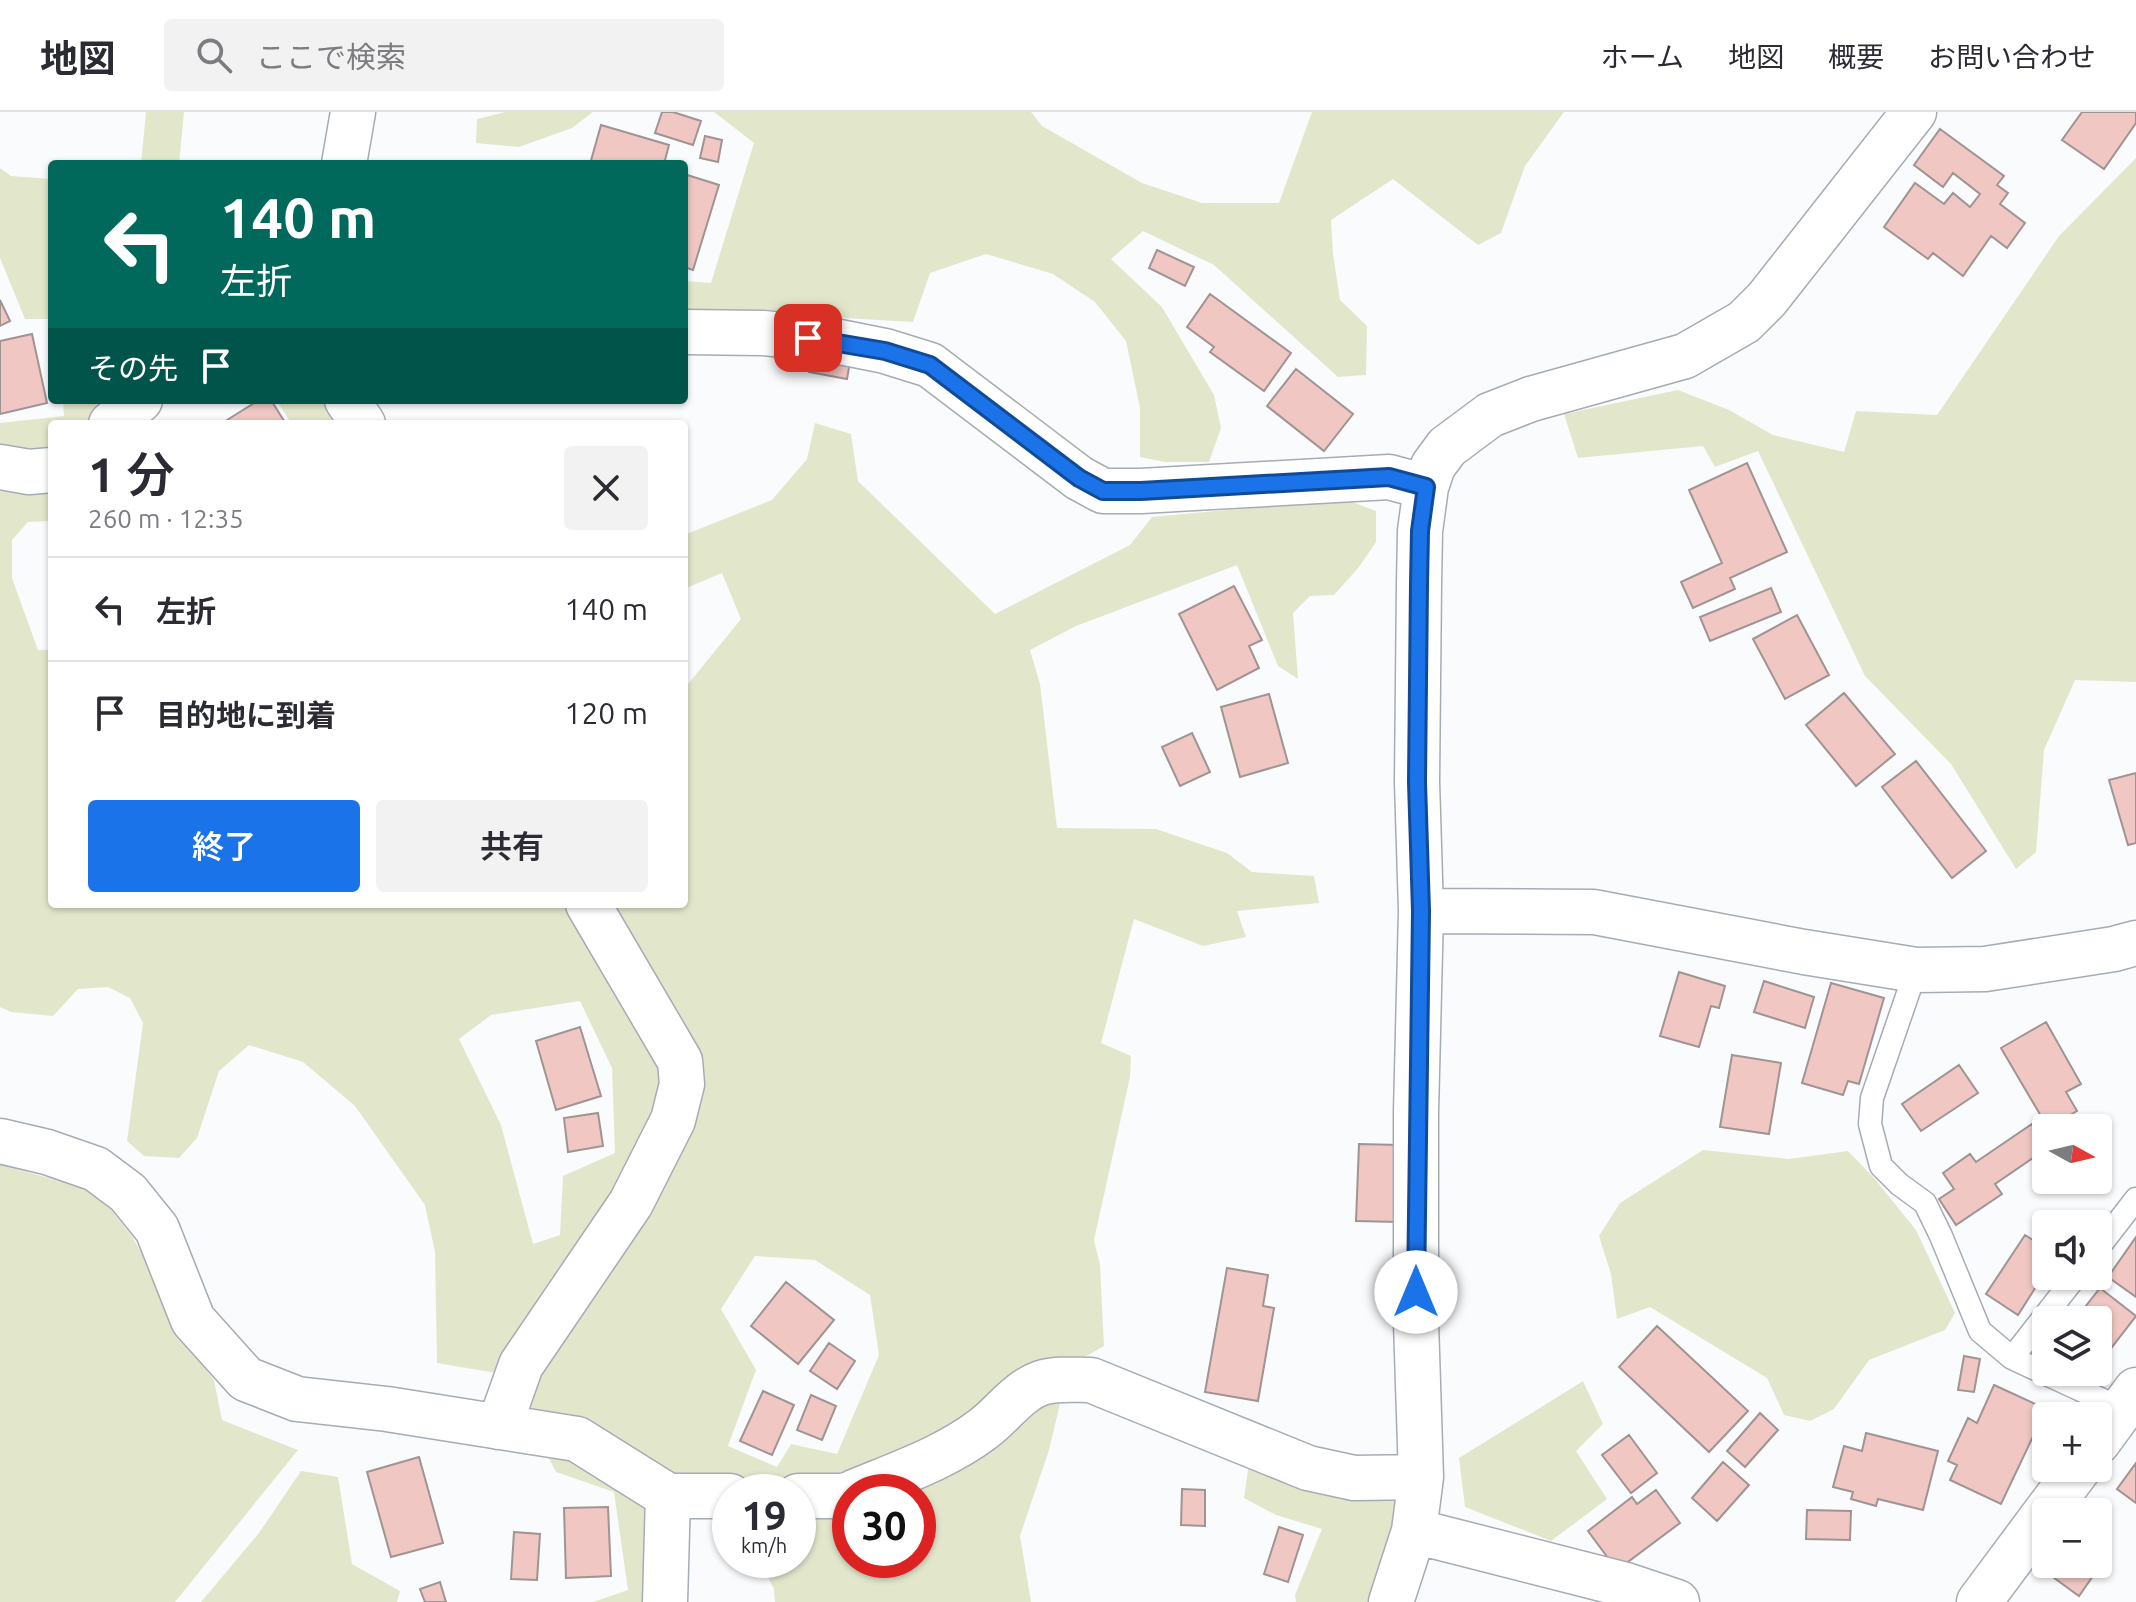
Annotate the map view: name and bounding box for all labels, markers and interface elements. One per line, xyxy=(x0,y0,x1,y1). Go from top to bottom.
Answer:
search box xyxy=(164,19,724,91)
icon: search xyxy=(192,33,236,77)
text: 地図 xyxy=(40,37,116,79)
text: ここで検索 xyxy=(256,40,406,74)
text: ホーム xyxy=(1601,41,1684,72)
text: 地図 xyxy=(1728,41,1784,72)
text: 概要 xyxy=(1828,41,1884,72)
text: お問い合わせ xyxy=(1928,41,2096,72)
text: 140 m xyxy=(220,186,376,249)
icon: left xyxy=(88,192,192,296)
text: 左折 xyxy=(220,260,292,301)
pin xyxy=(774,304,842,372)
icon: arrive xyxy=(786,316,830,360)
icon: arrive xyxy=(194,344,238,388)
text: その先 xyxy=(88,351,178,385)
button: close xyxy=(564,446,648,530)
text: 1 分 xyxy=(88,447,174,501)
text: 260 m · 12:35 xyxy=(88,504,244,533)
icon: left xyxy=(88,587,132,631)
text: 140 m xyxy=(564,592,648,626)
text: 左折 xyxy=(156,594,216,628)
icon: arrive xyxy=(88,691,132,735)
text: 120 m xyxy=(564,696,648,730)
text: 目的地に到着 xyxy=(156,698,336,732)
button: 終了 xyxy=(88,800,360,892)
button: 共有 xyxy=(376,800,648,892)
north arrow xyxy=(2032,1114,2112,1194)
map controls xyxy=(2032,1114,2112,1578)
button: sound xyxy=(2032,1210,2112,1290)
position arrow xyxy=(1374,1250,1458,1334)
button: layers xyxy=(2032,1306,2112,1386)
button: + xyxy=(2032,1402,2112,1482)
speed limit sign: 30 xyxy=(832,1474,936,1578)
text: 19 xyxy=(741,1493,787,1538)
button: − xyxy=(2032,1498,2112,1578)
text: km/h xyxy=(741,1534,787,1557)

